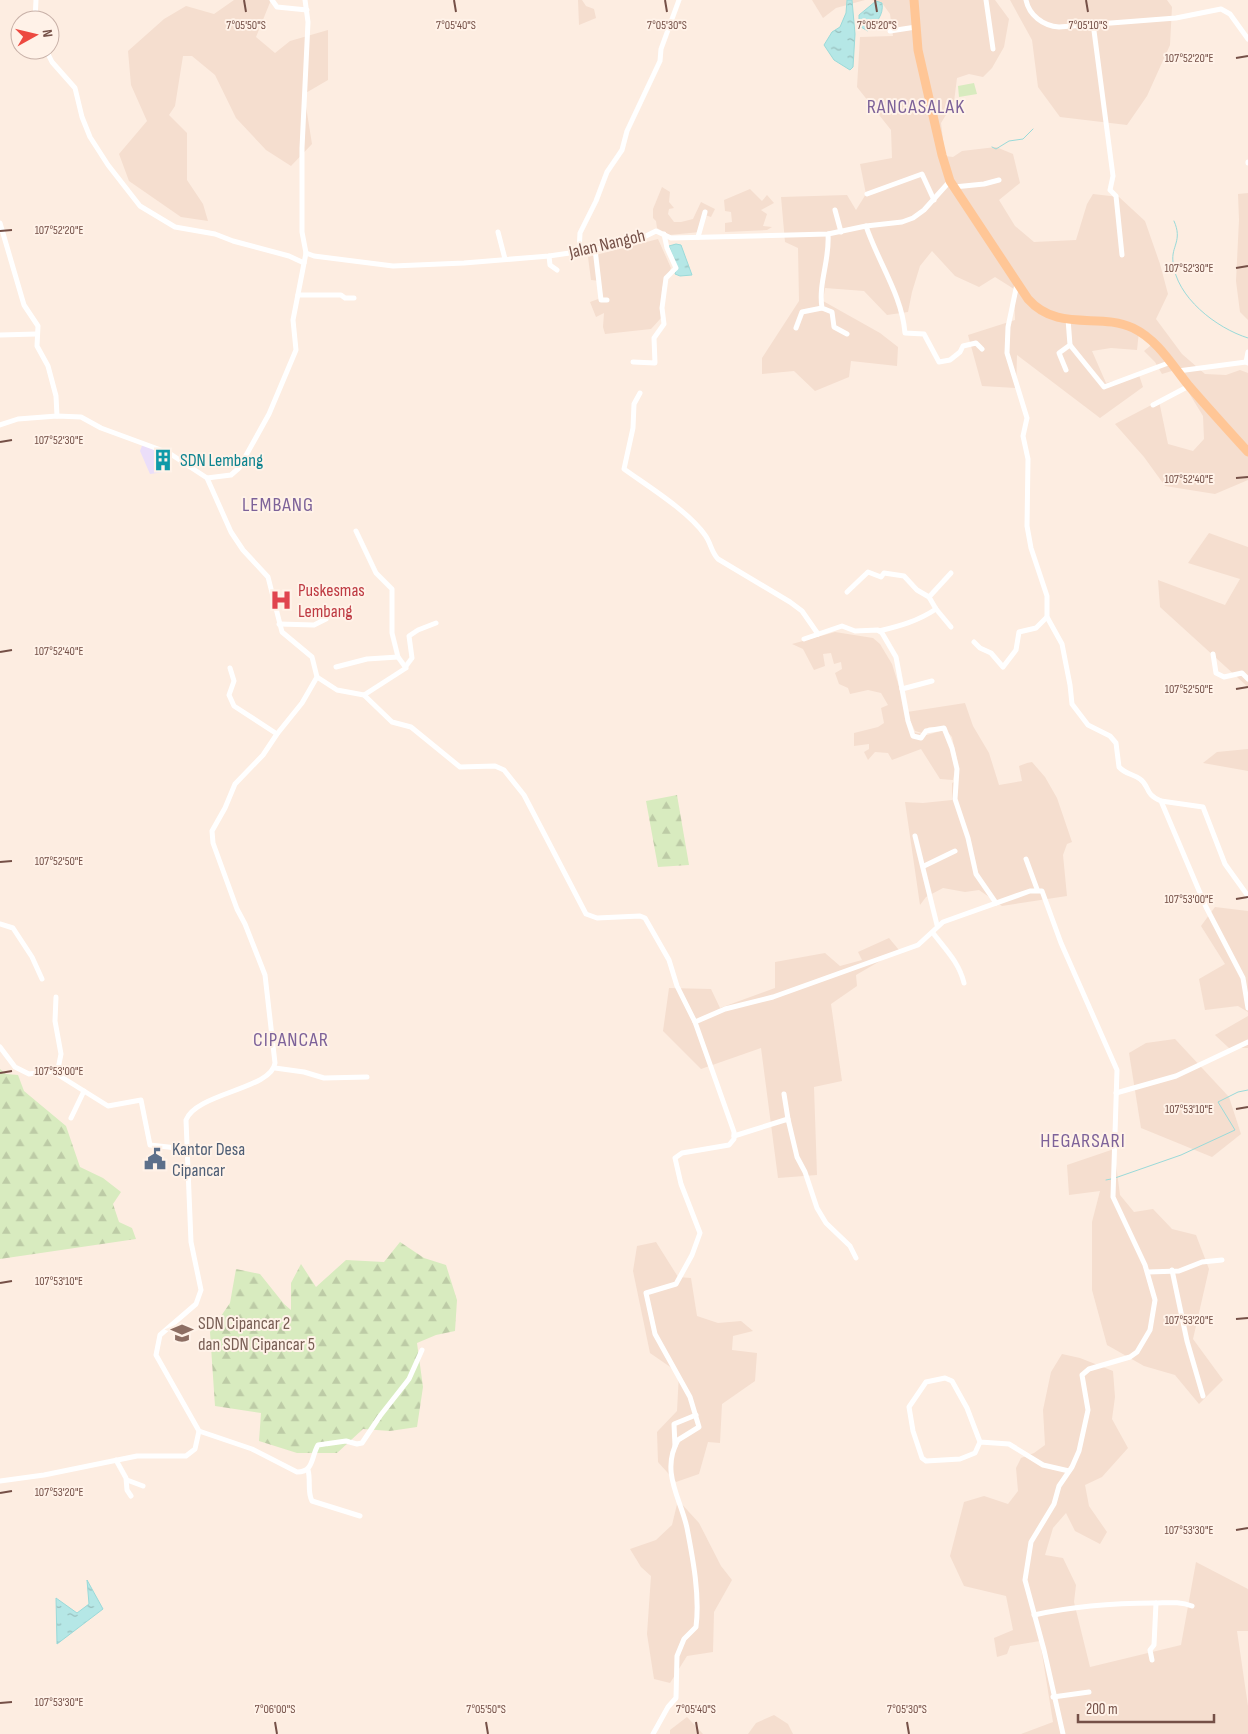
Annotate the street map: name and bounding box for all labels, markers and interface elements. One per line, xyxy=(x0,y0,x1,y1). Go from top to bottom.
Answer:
north arrow xyxy=(10,10,60,60)
text: 7°05'50"S xyxy=(226,18,266,33)
text: 7°05'40"S xyxy=(436,18,476,33)
text: 7°05'30"S xyxy=(647,18,687,33)
text: 7°05'20"S xyxy=(857,18,897,33)
text: 7°05'10"S xyxy=(1068,18,1108,33)
text: N xyxy=(38,28,56,38)
text: 107°52'20"E xyxy=(1165,51,1213,66)
district label: RANCASALAK xyxy=(867,95,965,119)
text: 107°52'20"E xyxy=(35,223,83,238)
street label: Jalan Nangoh xyxy=(566,225,647,263)
text: 107°52'30"E xyxy=(1165,261,1213,276)
text: 107°52'30"E xyxy=(35,433,83,448)
building icon: SDN Lembang xyxy=(150,447,176,473)
place label: SDN Lembang xyxy=(180,450,263,471)
text: 107°52'40"E xyxy=(1165,472,1213,487)
district label: LEMBANG xyxy=(242,493,314,517)
place label: Puskesmas Lembang xyxy=(298,580,365,622)
hospital icon: Puskesmas Lembang xyxy=(268,587,294,613)
text: 107°52'40"E xyxy=(35,644,83,659)
text: 107°52'50"E xyxy=(1165,682,1213,697)
text: 107°52'50"E xyxy=(35,854,83,869)
text: 107°53'00"E xyxy=(1164,892,1214,907)
district label: CIPANCAR xyxy=(253,1028,329,1052)
text: 107°53'00"E xyxy=(34,1064,84,1079)
text: 107°53'10"E xyxy=(1165,1102,1213,1117)
district label: HEGARSARI xyxy=(1040,1129,1126,1153)
place label: Kantor Desa Cipancar xyxy=(172,1139,245,1181)
public building icon: Kantor Desa Cipancar xyxy=(142,1146,168,1172)
text: 107°53'10"E xyxy=(35,1274,83,1289)
place label: SDN Cipancar 2 dan SDN Cipancar 5 xyxy=(198,1313,315,1355)
text: 107°53'20"E xyxy=(1165,1313,1213,1328)
school or university icon: SDN Cipancar 2 dan SDN Cipancar 5 xyxy=(169,1320,195,1346)
text: 107°53'20"E xyxy=(35,1485,83,1500)
text: 107°53'30"E xyxy=(1165,1523,1213,1538)
scale bar xyxy=(1078,1692,1214,1724)
text: 107°53'30"E xyxy=(35,1695,83,1710)
text: 200 m xyxy=(1086,1700,1118,1719)
text: 7°06'00"S xyxy=(255,1702,295,1717)
text: 7°05'50"S xyxy=(466,1702,506,1717)
text: 7°05'40"S xyxy=(676,1702,716,1717)
text: 7°05'30"S xyxy=(887,1702,927,1717)

